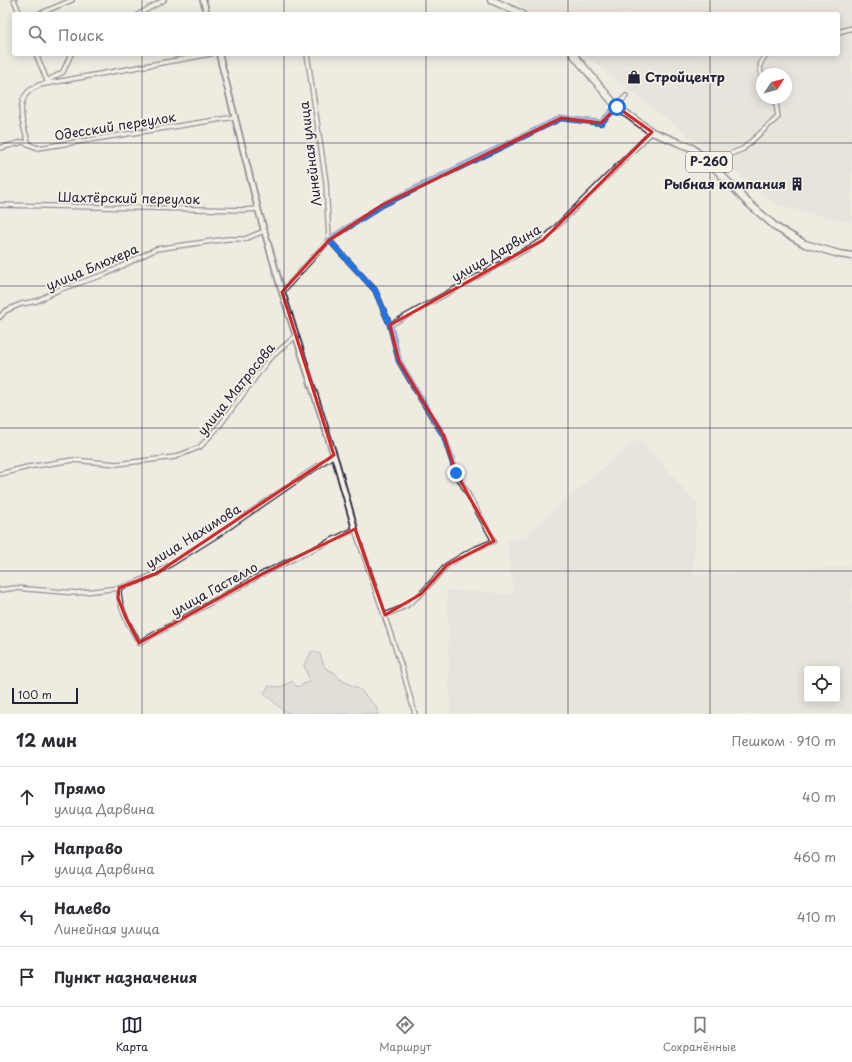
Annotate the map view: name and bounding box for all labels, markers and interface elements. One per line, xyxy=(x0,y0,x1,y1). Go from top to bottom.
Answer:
search box xyxy=(12,12,840,56)
icon: search xyxy=(26,23,48,45)
text: Поиск xyxy=(58,23,104,46)
place label: Стройцентр xyxy=(645,67,725,86)
north arrow xyxy=(756,68,792,104)
shop icon: Стройцентр xyxy=(626,69,642,85)
route start xyxy=(608,98,626,116)
street label: Линейная улица xyxy=(294,100,325,208)
street label: Одесский переулок xyxy=(53,106,177,144)
road number: Р-260 xyxy=(686,152,732,172)
place label: Рыбная компания xyxy=(664,174,786,193)
building icon: Рыбная компания xyxy=(789,176,805,192)
street label: Шахтёрский переулок xyxy=(58,187,200,208)
street label: улица Дарвина xyxy=(448,219,545,286)
street label: улица Блюхера xyxy=(43,238,142,295)
street label: улица Матросова xyxy=(192,338,279,439)
route end xyxy=(447,464,465,482)
street label: улица Нахимова xyxy=(142,498,245,572)
street label: улица Гастелло xyxy=(167,557,261,620)
map controls xyxy=(804,666,840,702)
button: locate xyxy=(804,666,840,702)
scale bar xyxy=(12,686,78,705)
text: 100 m xyxy=(18,686,52,703)
text: 12 мин xyxy=(16,727,77,753)
text: Пешком · 910 m xyxy=(731,731,836,750)
text: Прямо xyxy=(54,776,105,799)
icon: ahead xyxy=(16,786,38,808)
text: 40 m xyxy=(802,787,836,806)
text: улица Дарвина xyxy=(54,799,154,818)
text: Направо xyxy=(54,836,123,859)
icon: right xyxy=(16,846,38,868)
text: 460 m xyxy=(793,847,836,866)
text: улица Дарвина xyxy=(54,859,154,878)
text: Налево xyxy=(54,896,111,919)
icon: left xyxy=(16,906,38,928)
text: 410 m xyxy=(797,907,836,926)
text: Линейная улица xyxy=(54,919,160,938)
text: Пункт назначения xyxy=(54,965,197,988)
icon: arrive xyxy=(16,966,38,988)
tab: Карта xyxy=(116,1014,148,1055)
tab: Маршрут xyxy=(379,1014,431,1055)
tab: Сохранённые xyxy=(663,1014,736,1055)

